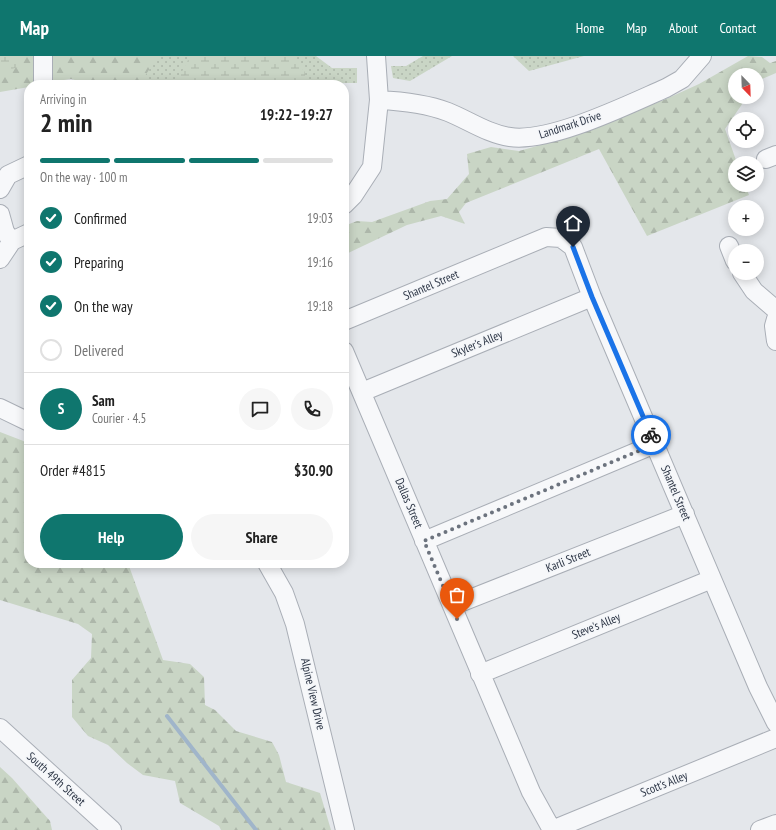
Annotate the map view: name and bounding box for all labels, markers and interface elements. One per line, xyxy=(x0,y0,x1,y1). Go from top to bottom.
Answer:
text: Map xyxy=(20,16,49,40)
text: Home xyxy=(576,19,604,37)
text: Map xyxy=(626,19,647,37)
text: About xyxy=(669,19,698,37)
text: Contact xyxy=(720,19,756,37)
north arrow xyxy=(728,68,764,104)
map controls xyxy=(728,68,764,280)
text: Arriving in xyxy=(40,91,87,108)
text: 19:22–19:27 xyxy=(260,105,333,124)
text: 2 min xyxy=(40,106,93,139)
street label: Landmark Drive xyxy=(537,107,603,142)
button: locate xyxy=(728,112,764,148)
button: layers xyxy=(728,156,764,192)
text: On the way · 100 m xyxy=(40,169,127,186)
button: + xyxy=(728,200,764,236)
pin xyxy=(556,206,590,247)
icon: check xyxy=(40,207,62,229)
text: Confirmed xyxy=(74,209,127,228)
text: 19:03 xyxy=(307,210,333,227)
icon: home xyxy=(562,212,584,234)
button: − xyxy=(728,244,764,280)
icon: check xyxy=(40,251,62,273)
text: Preparing xyxy=(74,253,124,272)
text: 19:16 xyxy=(307,254,333,271)
street label: Shantel Street xyxy=(401,266,461,303)
icon: check xyxy=(40,295,62,317)
text: On the way xyxy=(74,297,133,316)
text: 19:18 xyxy=(307,298,333,315)
street label: Skyler's Alley xyxy=(449,326,505,361)
text: Delivered xyxy=(74,341,124,360)
button: chat xyxy=(239,388,281,430)
button: phone xyxy=(291,388,333,430)
text: Sam xyxy=(92,391,115,410)
text: S xyxy=(58,399,64,418)
text: Courier · 4.5 xyxy=(92,410,146,427)
courier xyxy=(631,415,671,455)
icon: bike xyxy=(640,424,662,446)
text: Order #4815 xyxy=(40,461,106,480)
text: $30.90 xyxy=(294,461,333,480)
street label: Shantel Street xyxy=(658,463,695,523)
street label: Dallas Street xyxy=(392,476,427,531)
button: Help xyxy=(40,514,183,560)
button: Share xyxy=(191,514,333,560)
street label: Karli Street xyxy=(543,544,593,575)
pin xyxy=(440,578,474,619)
icon: bag xyxy=(446,584,468,606)
street label: Steve's Alley xyxy=(569,609,623,642)
street label: Alpine View Drive xyxy=(298,657,329,731)
street label: South 49th Street xyxy=(24,748,89,809)
street label: Scott's Alley xyxy=(638,767,690,800)

